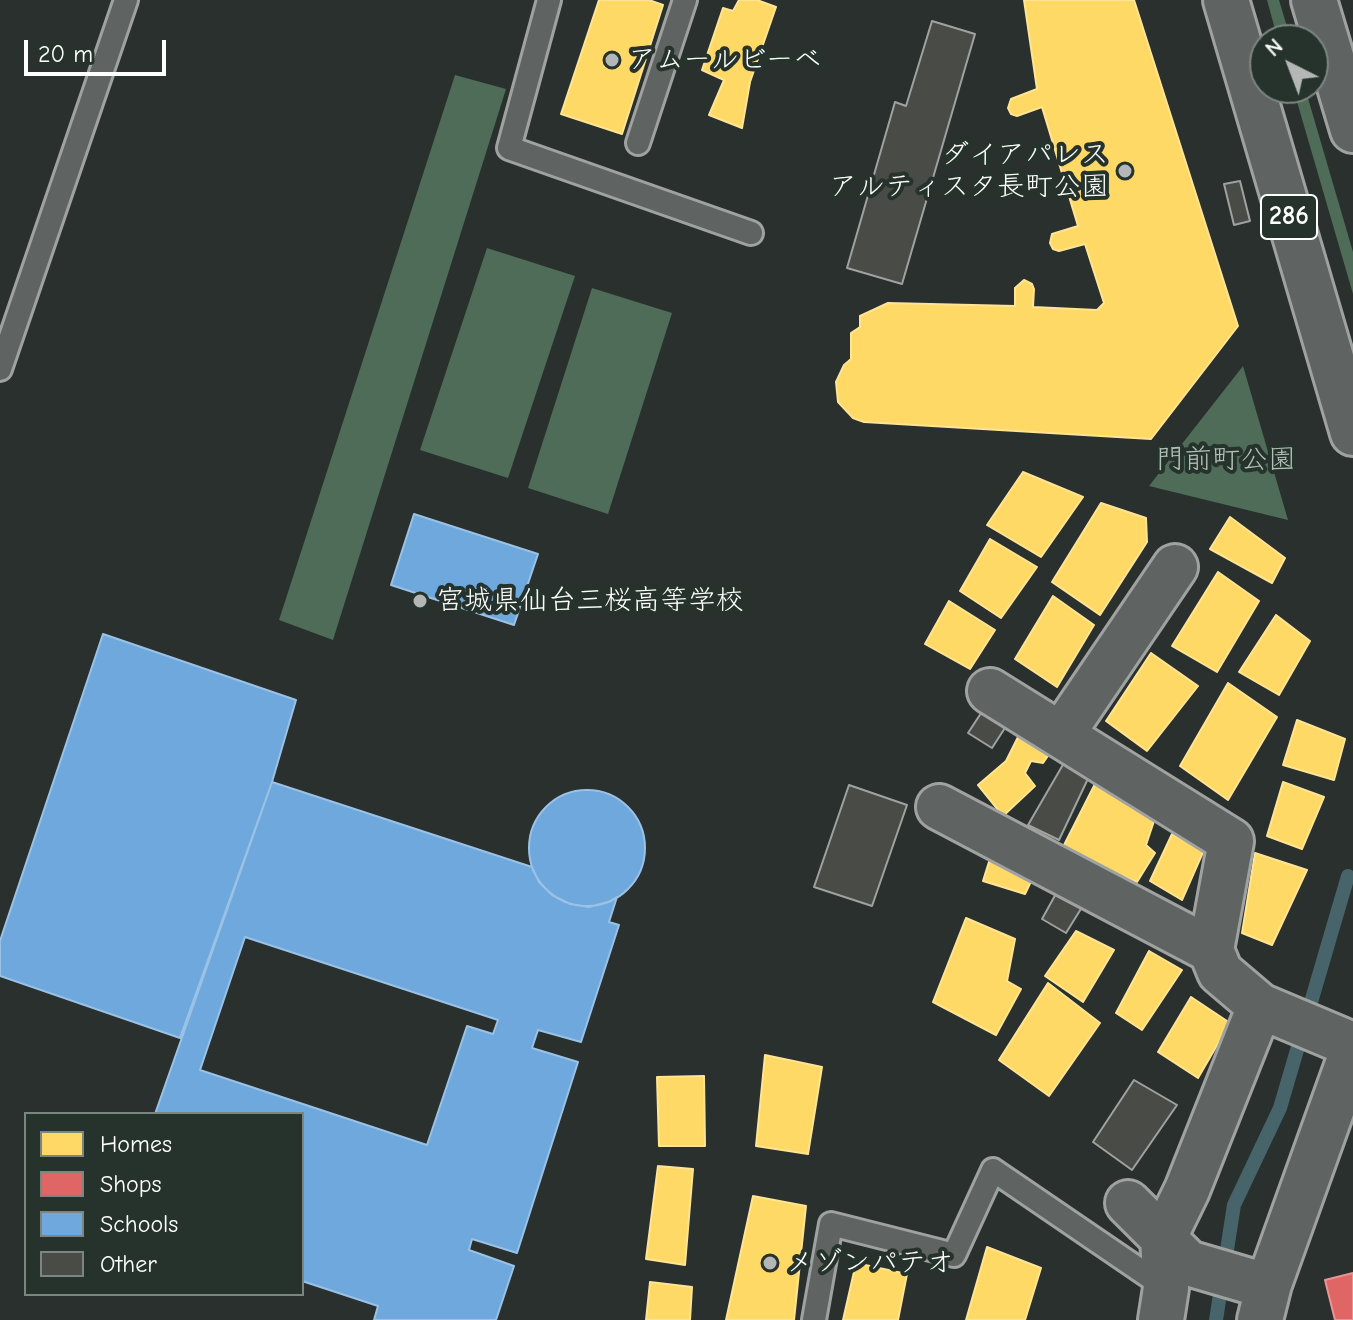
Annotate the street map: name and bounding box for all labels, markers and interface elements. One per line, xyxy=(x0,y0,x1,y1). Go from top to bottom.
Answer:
scale bar xyxy=(28,24,170,74)
north arrow xyxy=(1249,24,1329,104)
text: N xyxy=(1260,33,1288,62)
text: 20 m xyxy=(38,40,93,68)
place label: アムールビーベ xyxy=(628,43,821,77)
marker: アムールビーベ xyxy=(603,51,621,69)
place label: ダイアパレス アルティスタ長町公園 xyxy=(829,138,1109,204)
marker: ダイアパレス アルティスタ長町公園 xyxy=(1116,162,1134,180)
road number: 286 xyxy=(1261,195,1317,239)
park label: 門前町公園 xyxy=(1156,443,1296,477)
place label: 宮城県仙台三桜高等学校 xyxy=(436,584,744,618)
marker: 宮城県仙台三桜高等学校 xyxy=(411,592,429,610)
legend xyxy=(24,1112,304,1296)
text: Homes xyxy=(100,1130,172,1158)
text: Shops xyxy=(100,1170,161,1198)
text: Schools xyxy=(100,1210,178,1238)
place label: メゾンパテオ xyxy=(786,1246,954,1280)
text: Other xyxy=(100,1250,157,1278)
marker: メゾンパテオ xyxy=(761,1254,779,1272)

